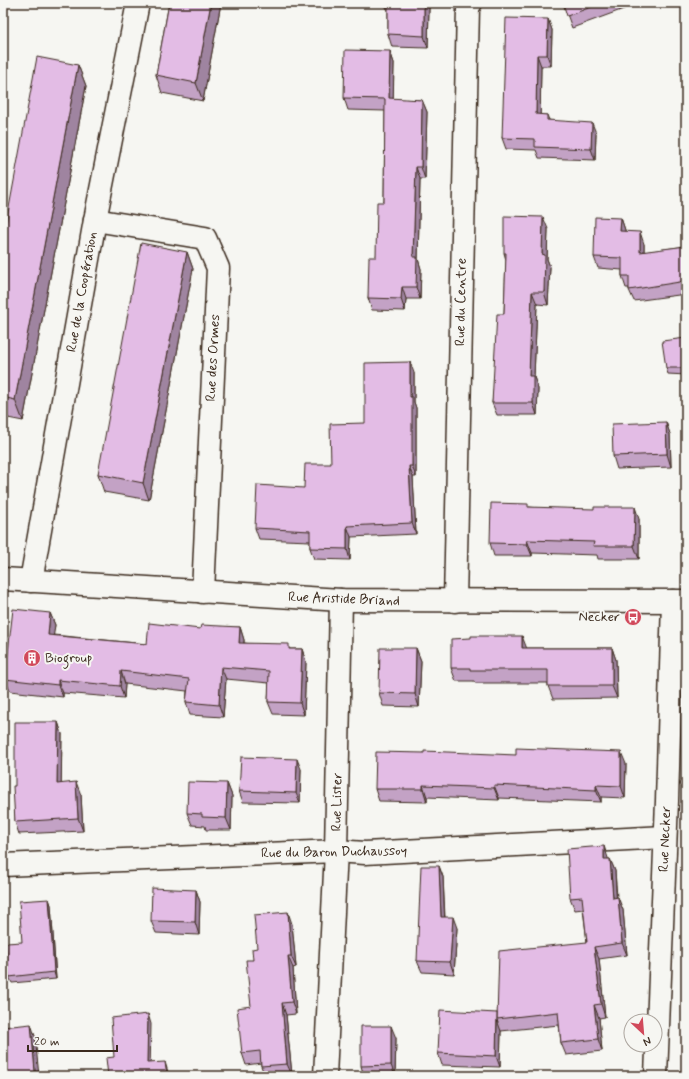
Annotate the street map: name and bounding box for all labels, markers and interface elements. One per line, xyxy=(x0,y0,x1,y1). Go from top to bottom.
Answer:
street label: Rue de la Coopération xyxy=(63,230,101,354)
street label: Rue du Centre xyxy=(451,258,471,346)
street label: Rue des Ormes xyxy=(202,314,224,402)
street label: Rue Aristide Briand xyxy=(288,588,400,610)
bus stop icon: Necker xyxy=(623,607,643,627)
place label: Necker xyxy=(579,608,620,626)
building icon: Biogroup xyxy=(22,648,42,668)
place label: Biogroup xyxy=(45,649,92,669)
street label: Rue Lister xyxy=(327,772,347,832)
street label: Rue Necker xyxy=(655,805,675,872)
street label: Rue du Baron Duchaussoy xyxy=(261,842,407,862)
north arrow xyxy=(623,1013,663,1053)
scale bar xyxy=(28,1027,117,1053)
text: N xyxy=(641,1033,653,1049)
text: 20 m xyxy=(34,1034,60,1050)

